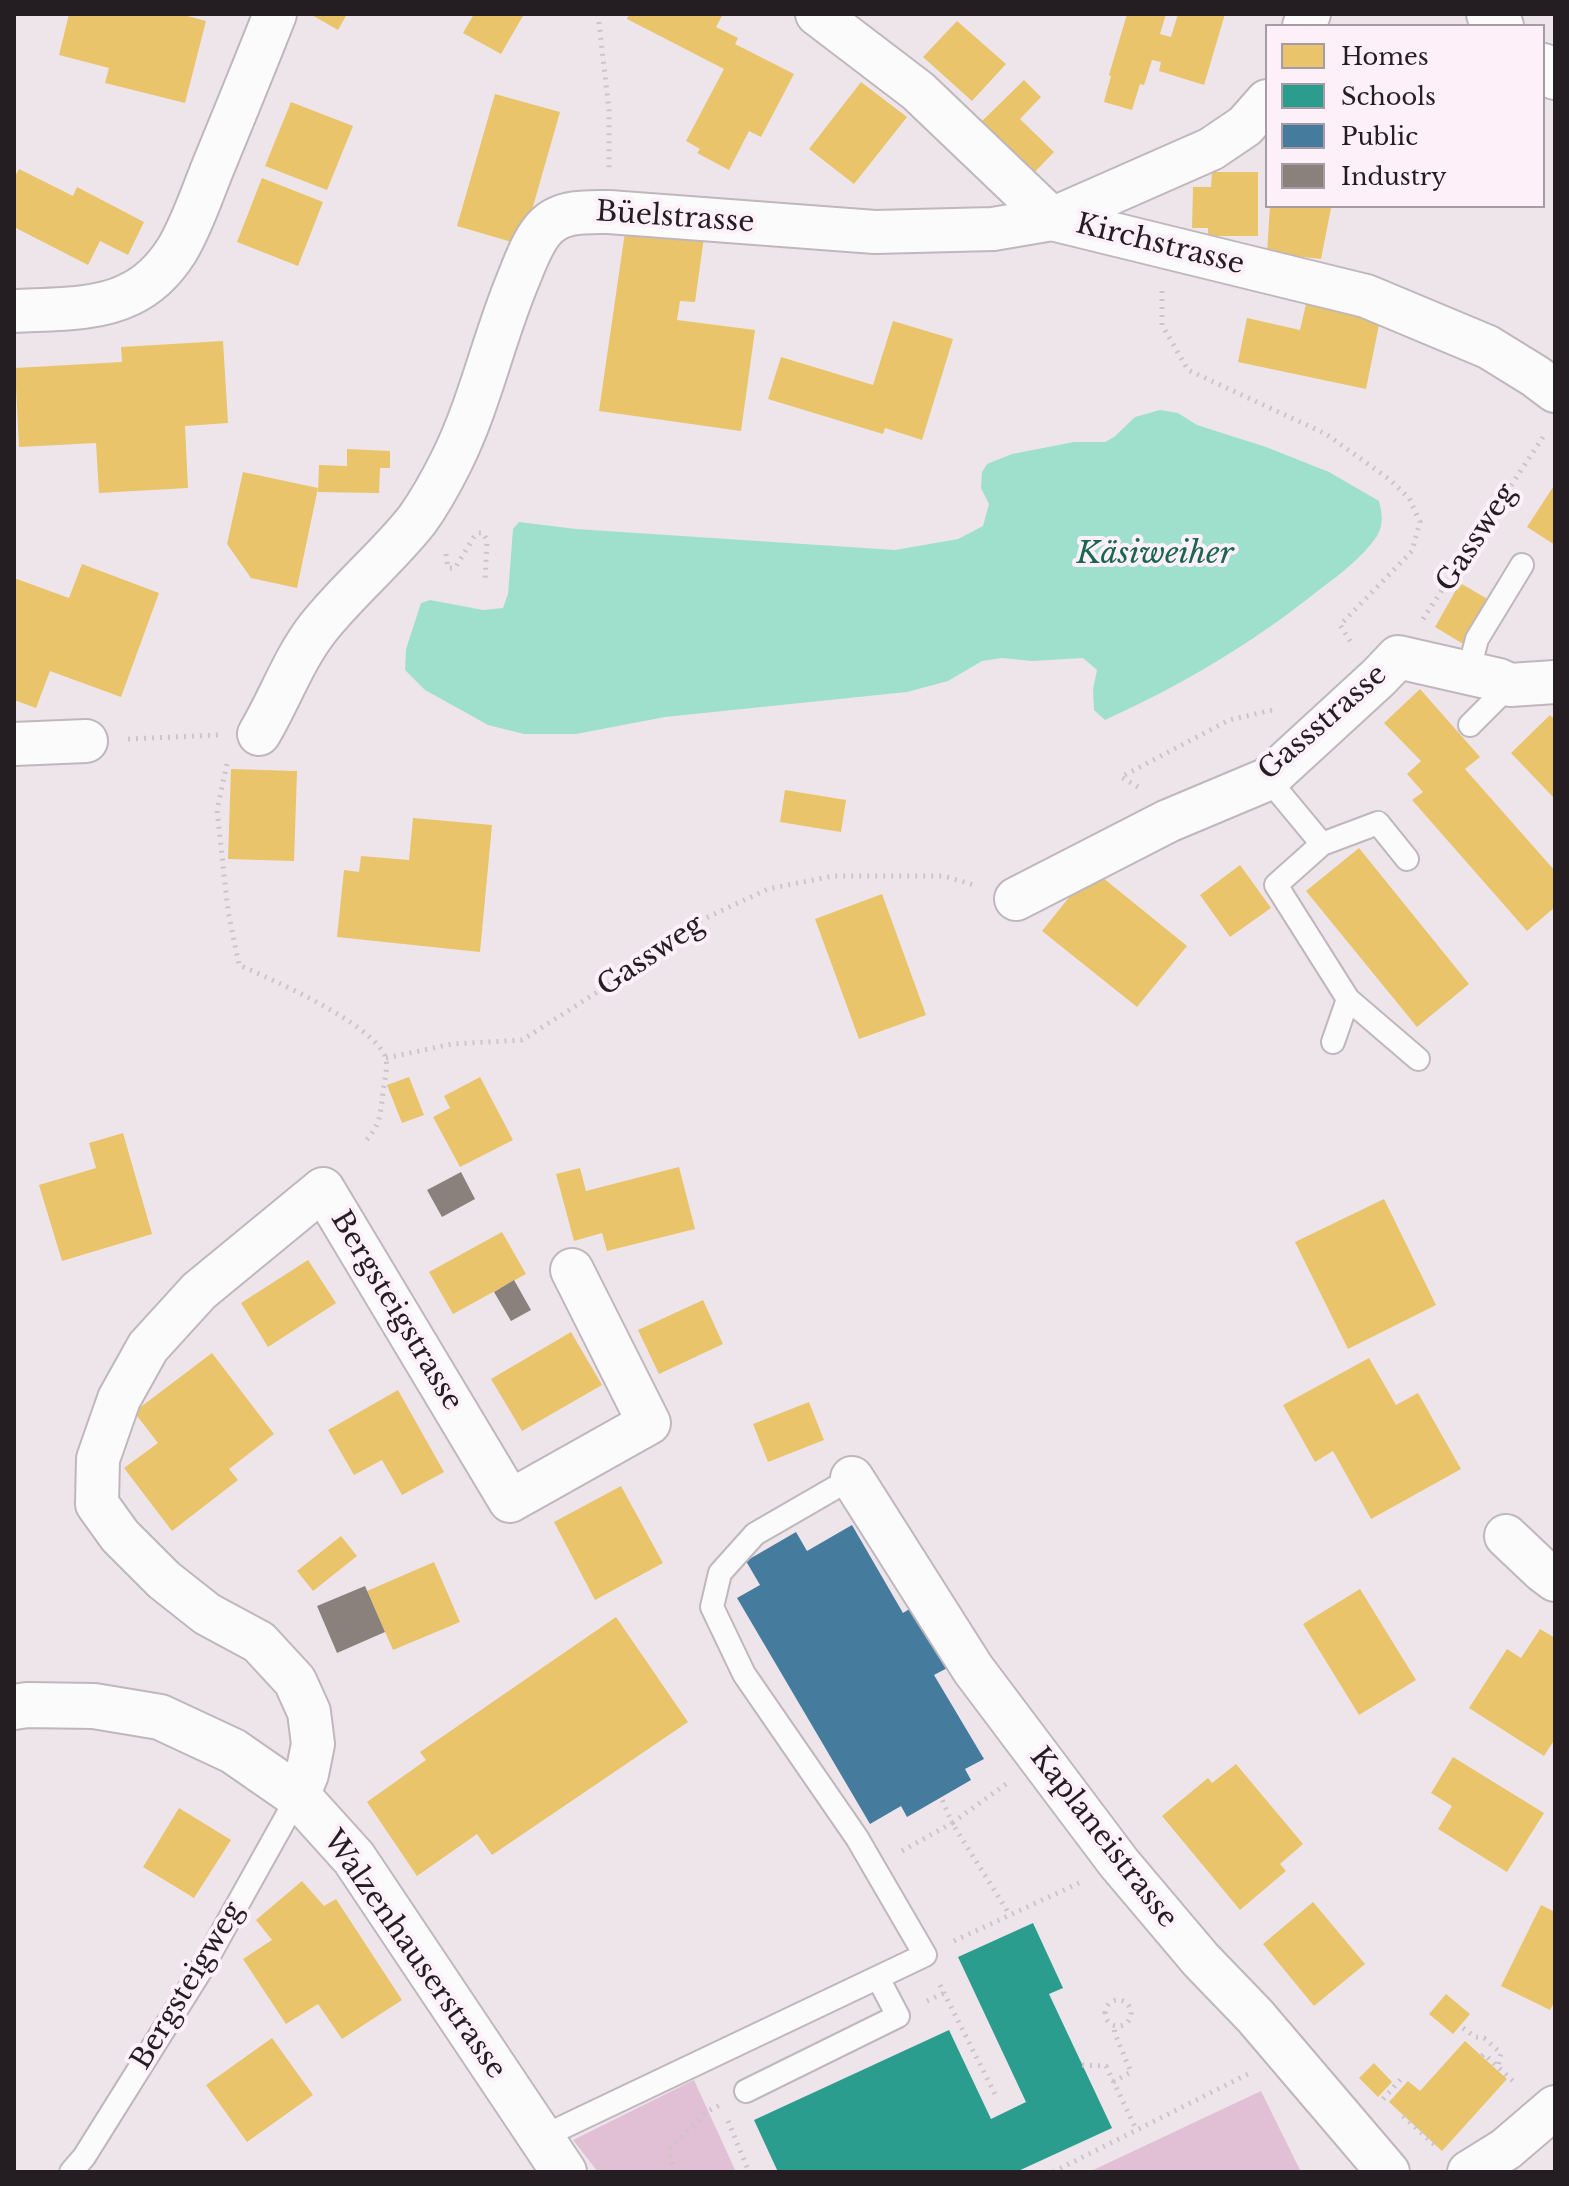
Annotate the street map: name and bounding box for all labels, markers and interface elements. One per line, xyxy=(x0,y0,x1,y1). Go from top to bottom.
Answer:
legend xyxy=(1265,24,1545,208)
text: Homes xyxy=(1341,42,1429,71)
text: Schools xyxy=(1341,82,1436,111)
text: Public xyxy=(1341,122,1418,151)
text: Industry xyxy=(1341,162,1447,191)
street label: Büelstrasse xyxy=(595,196,755,240)
street label: Kirchstrasse xyxy=(1072,208,1248,282)
street label: Gassweg xyxy=(1430,478,1524,598)
water label: Käsiweiher xyxy=(1076,537,1234,573)
street label: Gassstrasse xyxy=(1252,658,1394,788)
street label: Gassweg xyxy=(591,908,711,1004)
street label: Bergsteigstrasse xyxy=(323,1205,469,1417)
street label: Kaplaneistrasse xyxy=(1022,1741,1184,1935)
street label: Walzenhauserstrasse xyxy=(316,1824,512,2086)
street label: Bergsteigweg xyxy=(125,1896,251,2076)

